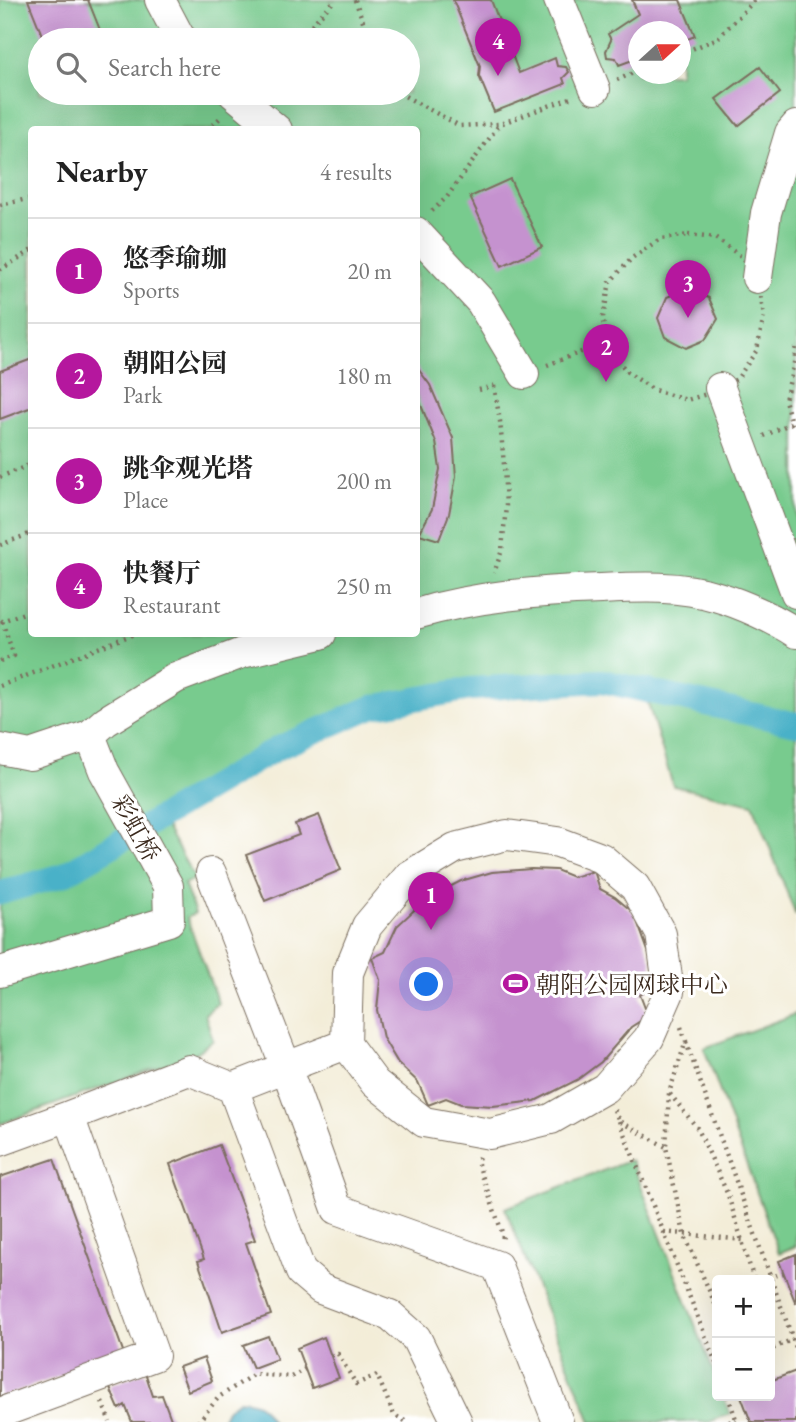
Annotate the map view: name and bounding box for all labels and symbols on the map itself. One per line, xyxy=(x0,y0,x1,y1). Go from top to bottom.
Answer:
pin: 4 xyxy=(475,18,521,76)
north arrow xyxy=(628,21,691,84)
pin: 3 xyxy=(665,260,711,318)
pin: 2 xyxy=(583,324,629,382)
street label: 彩虹桥 xyxy=(105,789,167,867)
pin: 1 xyxy=(408,872,454,930)
your location xyxy=(409,967,443,1001)
place label: 朝阳公园网球中心 xyxy=(536,969,728,1000)
sports icon: 朝阳公园网球中心 xyxy=(502,970,530,998)

